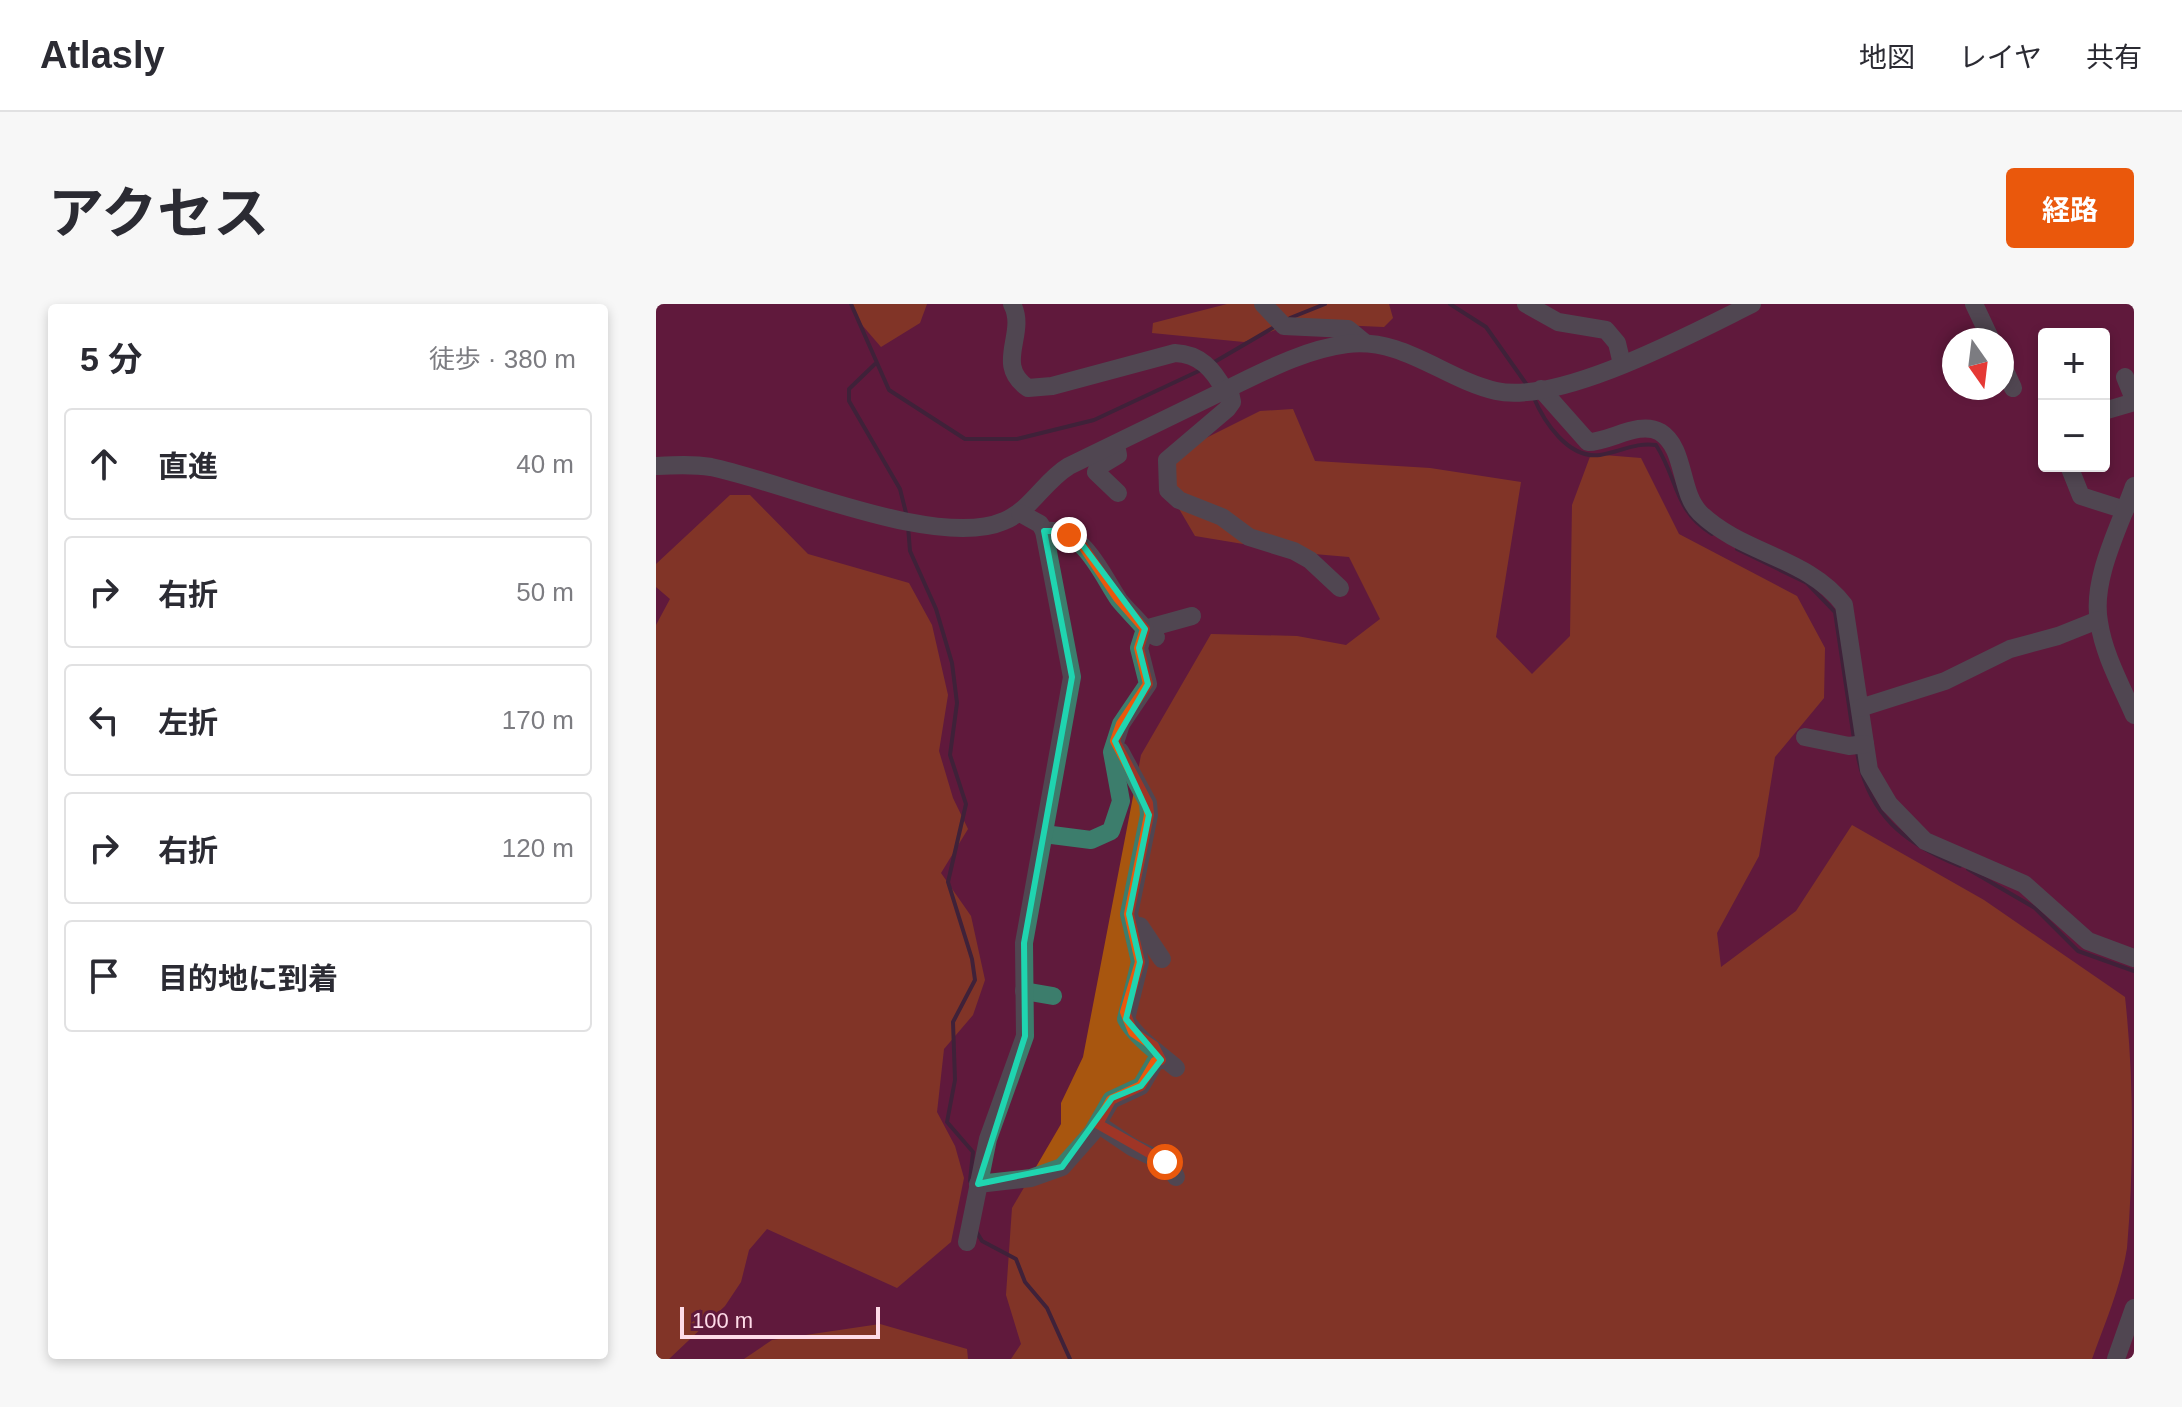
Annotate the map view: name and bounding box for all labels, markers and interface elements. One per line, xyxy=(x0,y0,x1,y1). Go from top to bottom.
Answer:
text: Atlasly xyxy=(40,34,165,76)
text: 地図 xyxy=(1859,42,1915,73)
text: レイヤ xyxy=(1959,42,2042,73)
text: 共有 xyxy=(2086,42,2142,73)
button: 経路 xyxy=(2006,168,2134,248)
text: アクセス xyxy=(48,182,269,245)
north arrow xyxy=(1942,328,2014,400)
map controls xyxy=(2038,328,2110,472)
button: + xyxy=(2038,328,2110,400)
text: 5 分 xyxy=(80,340,142,378)
text: 徒歩 · 380 m xyxy=(429,344,576,374)
button: − xyxy=(2038,400,2110,472)
icon: ahead xyxy=(82,442,126,486)
text: 40 m xyxy=(516,449,574,479)
text: 直進 xyxy=(158,450,218,483)
route end xyxy=(1051,517,1087,553)
icon: right xyxy=(82,570,126,614)
text: 50 m xyxy=(516,577,574,607)
text: 右折 xyxy=(158,578,218,611)
icon: left xyxy=(82,698,126,742)
text: 170 m xyxy=(502,705,574,735)
text: 左折 xyxy=(158,706,218,739)
icon: right xyxy=(82,826,126,870)
text: 120 m xyxy=(502,833,574,863)
text: 右折 xyxy=(158,834,218,867)
icon: arrive xyxy=(82,954,126,998)
text: 目的地に到着 xyxy=(158,962,338,995)
route start xyxy=(1147,1144,1183,1180)
scale bar xyxy=(680,1303,880,1339)
text: 100 m xyxy=(692,1308,753,1333)

